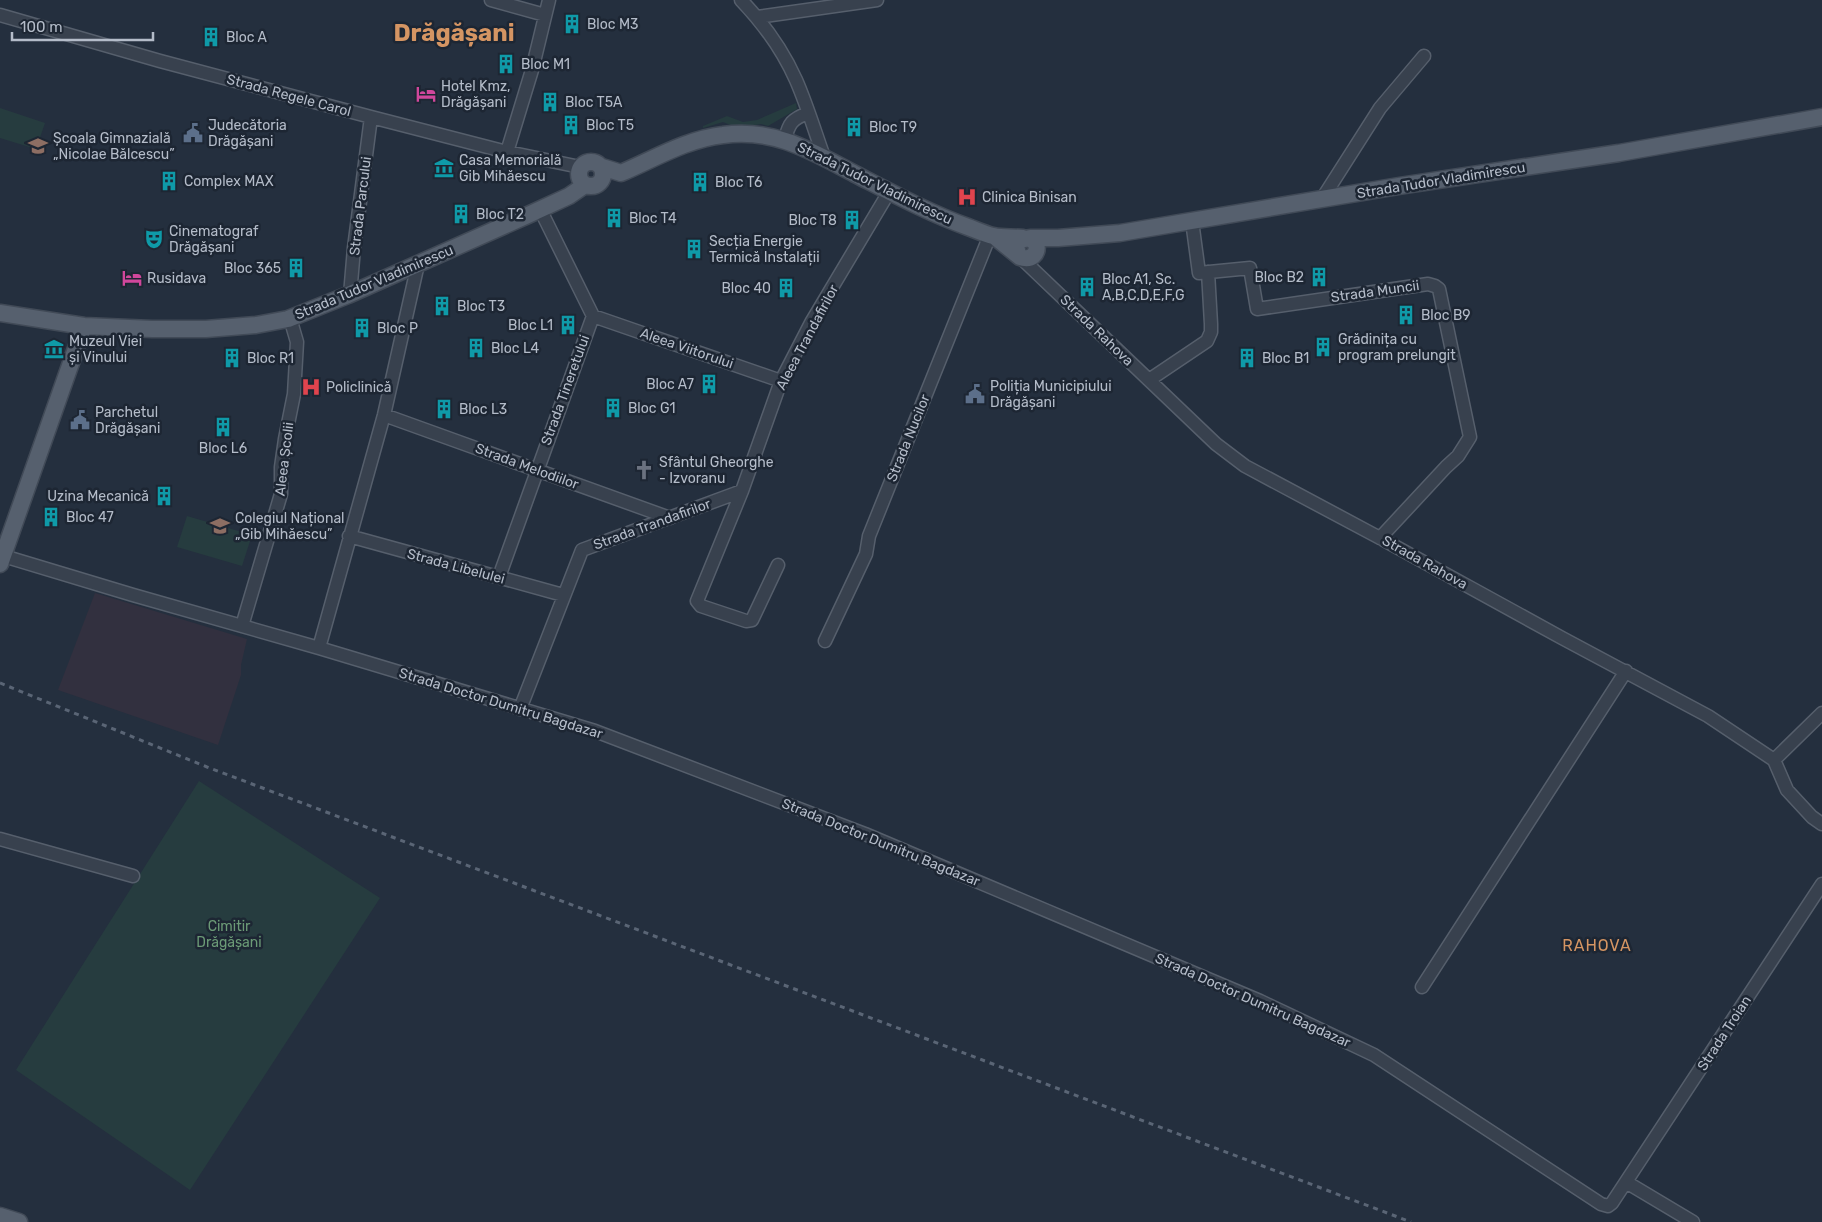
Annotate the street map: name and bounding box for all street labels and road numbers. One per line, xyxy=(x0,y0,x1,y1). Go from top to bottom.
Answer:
street label: Strada Regele Carol xyxy=(225,71,353,120)
street label: Strada Tudor Vladimirescu xyxy=(795,138,955,228)
street label: Strada Parcului xyxy=(346,156,375,257)
street label: Strada Tudor Vladimirescu xyxy=(1356,159,1526,202)
street label: Strada Tudor Vladimirescu xyxy=(293,241,456,324)
street label: Strada Muncii xyxy=(1330,277,1420,306)
street label: Aleea Trandafirilor xyxy=(773,281,843,393)
street label: Strada Rahova xyxy=(1057,291,1137,369)
street label: Aleea Viitorului xyxy=(638,325,736,372)
street label: Strada Tineretului xyxy=(538,333,593,448)
street label: Strada Nucilor xyxy=(883,391,934,484)
street label: Aleea Școlii xyxy=(272,421,297,497)
street label: Strada Melodiilor xyxy=(473,440,582,493)
street label: Strada Trandafirilor xyxy=(591,495,714,554)
street label: Strada Rahova xyxy=(1379,532,1470,593)
street label: Strada Libelulei xyxy=(405,545,507,588)
street label: Strada Doctor Dumitru Bagdazar xyxy=(397,664,605,743)
street label: Strada Doctor Dumitru Bagdazar xyxy=(779,795,983,890)
street label: Strada Doctor Dumitru Bagdazar xyxy=(1152,950,1354,1052)
street label: Strada Troian xyxy=(1694,993,1755,1074)

